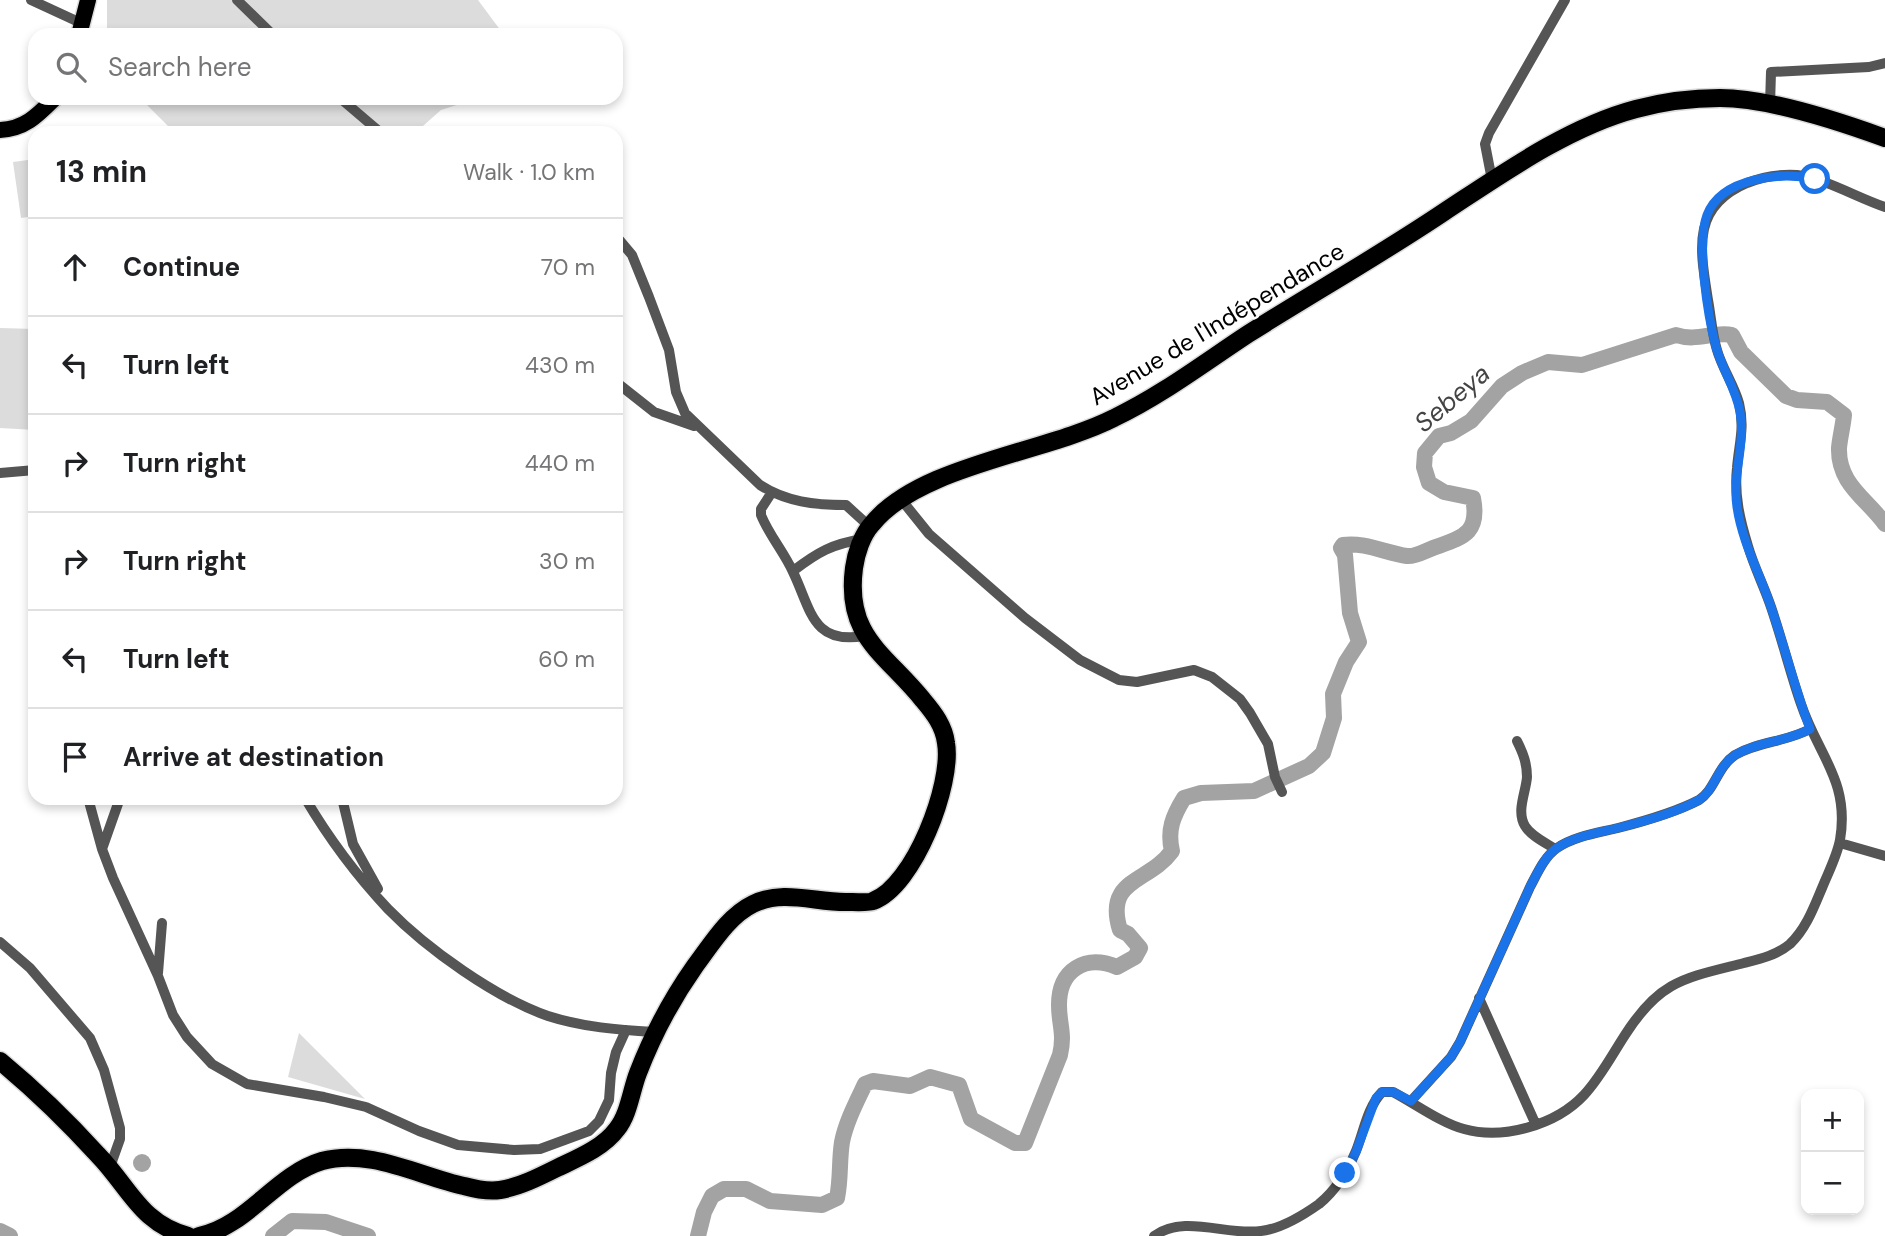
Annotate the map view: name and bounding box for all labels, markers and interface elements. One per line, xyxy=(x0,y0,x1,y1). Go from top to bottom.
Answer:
search box xyxy=(28,28,623,105)
icon: search xyxy=(52,48,90,86)
text: Search here xyxy=(108,50,251,84)
text: 13 min xyxy=(56,152,147,191)
text: Walk · 1.0 km xyxy=(463,157,595,187)
route start xyxy=(1799,163,1830,194)
street label: Avenue de l'Indépendance xyxy=(1084,235,1350,412)
icon: ahead xyxy=(56,248,94,286)
text: Continue xyxy=(123,250,240,284)
text: 70 m xyxy=(541,252,595,282)
icon: left xyxy=(56,346,94,384)
text: Turn left xyxy=(123,348,230,382)
text: 430 m xyxy=(525,350,595,380)
water label: Sebeya xyxy=(1407,356,1497,440)
icon: right xyxy=(56,444,94,482)
text: Turn right xyxy=(123,446,247,480)
text: 440 m xyxy=(525,448,595,478)
icon: right xyxy=(56,542,94,580)
text: Turn right xyxy=(123,544,247,578)
text: 30 m xyxy=(539,546,595,576)
icon: left xyxy=(56,640,94,678)
text: Turn left xyxy=(123,642,230,676)
text: 60 m xyxy=(538,644,595,674)
icon: arrive xyxy=(56,738,94,776)
text: Arrive at destination xyxy=(123,740,384,774)
map controls xyxy=(1801,1089,1864,1215)
button: + xyxy=(1801,1089,1864,1152)
button: − xyxy=(1801,1152,1864,1215)
route end xyxy=(1329,1157,1360,1188)

